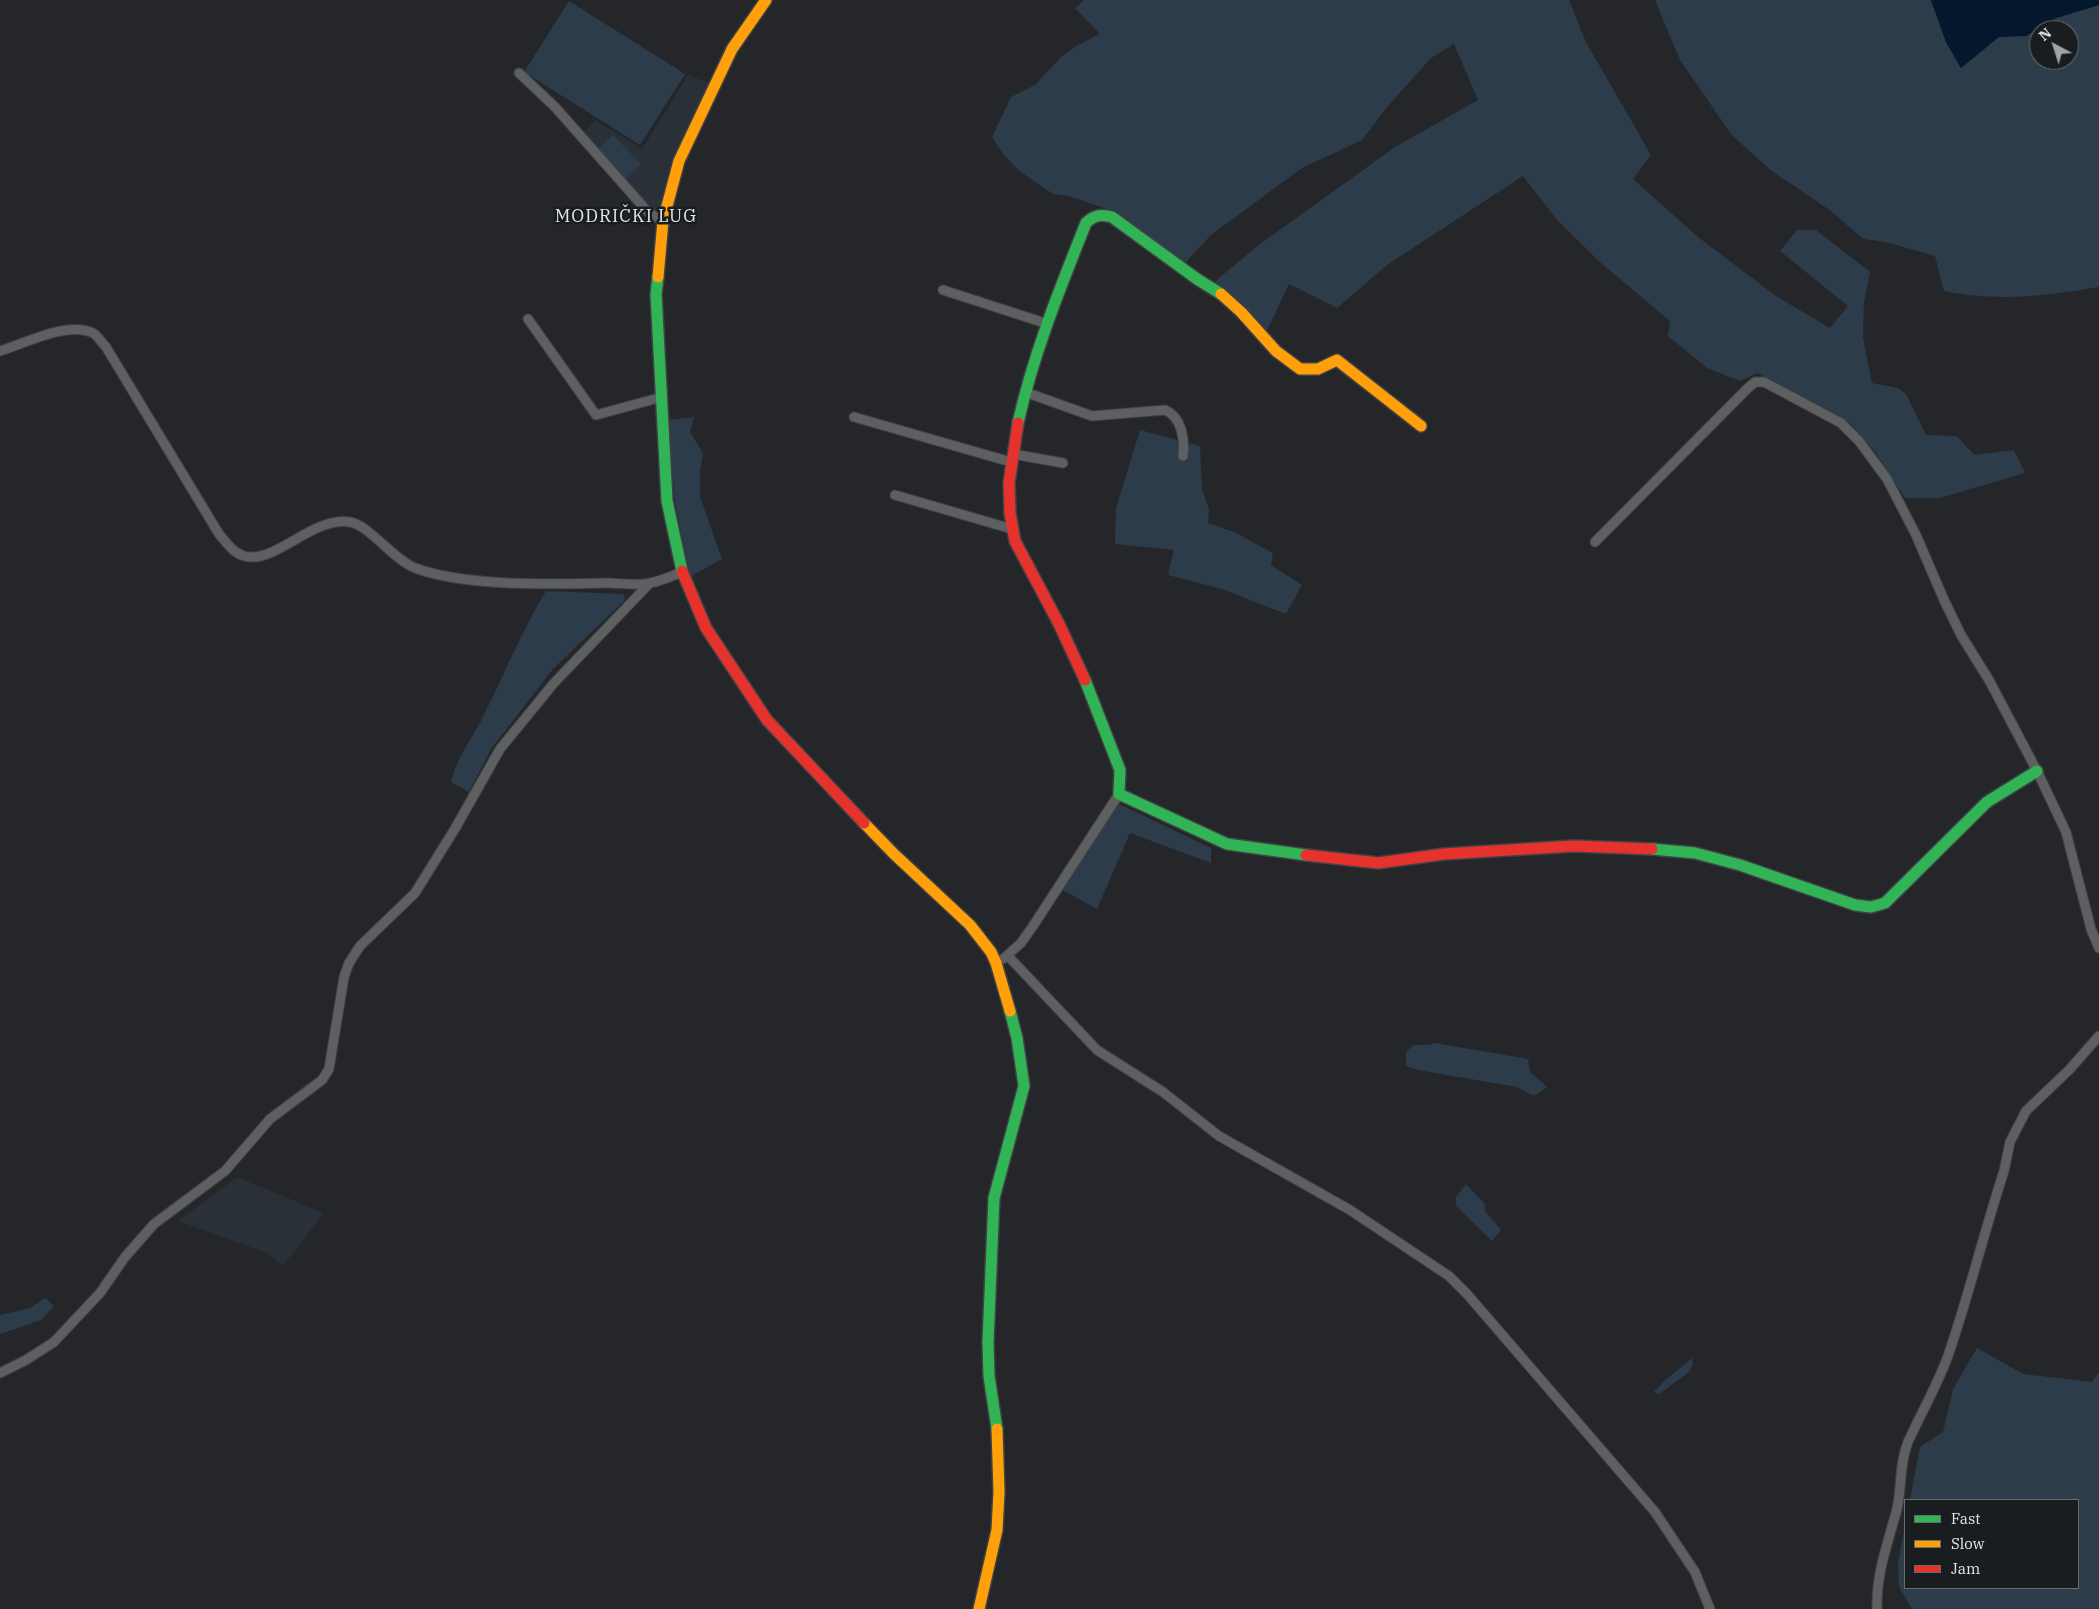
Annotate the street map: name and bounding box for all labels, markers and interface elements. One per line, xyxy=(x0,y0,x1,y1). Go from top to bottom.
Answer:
north arrow xyxy=(2029,20,2079,70)
text: N xyxy=(2035,24,2055,45)
district label: MODRIČKI LUG xyxy=(553,206,699,228)
legend xyxy=(1904,1499,2079,1589)
text: Fast xyxy=(1951,1509,1981,1528)
text: Slow xyxy=(1951,1534,1984,1553)
text: Jam xyxy=(1951,1559,1980,1578)

